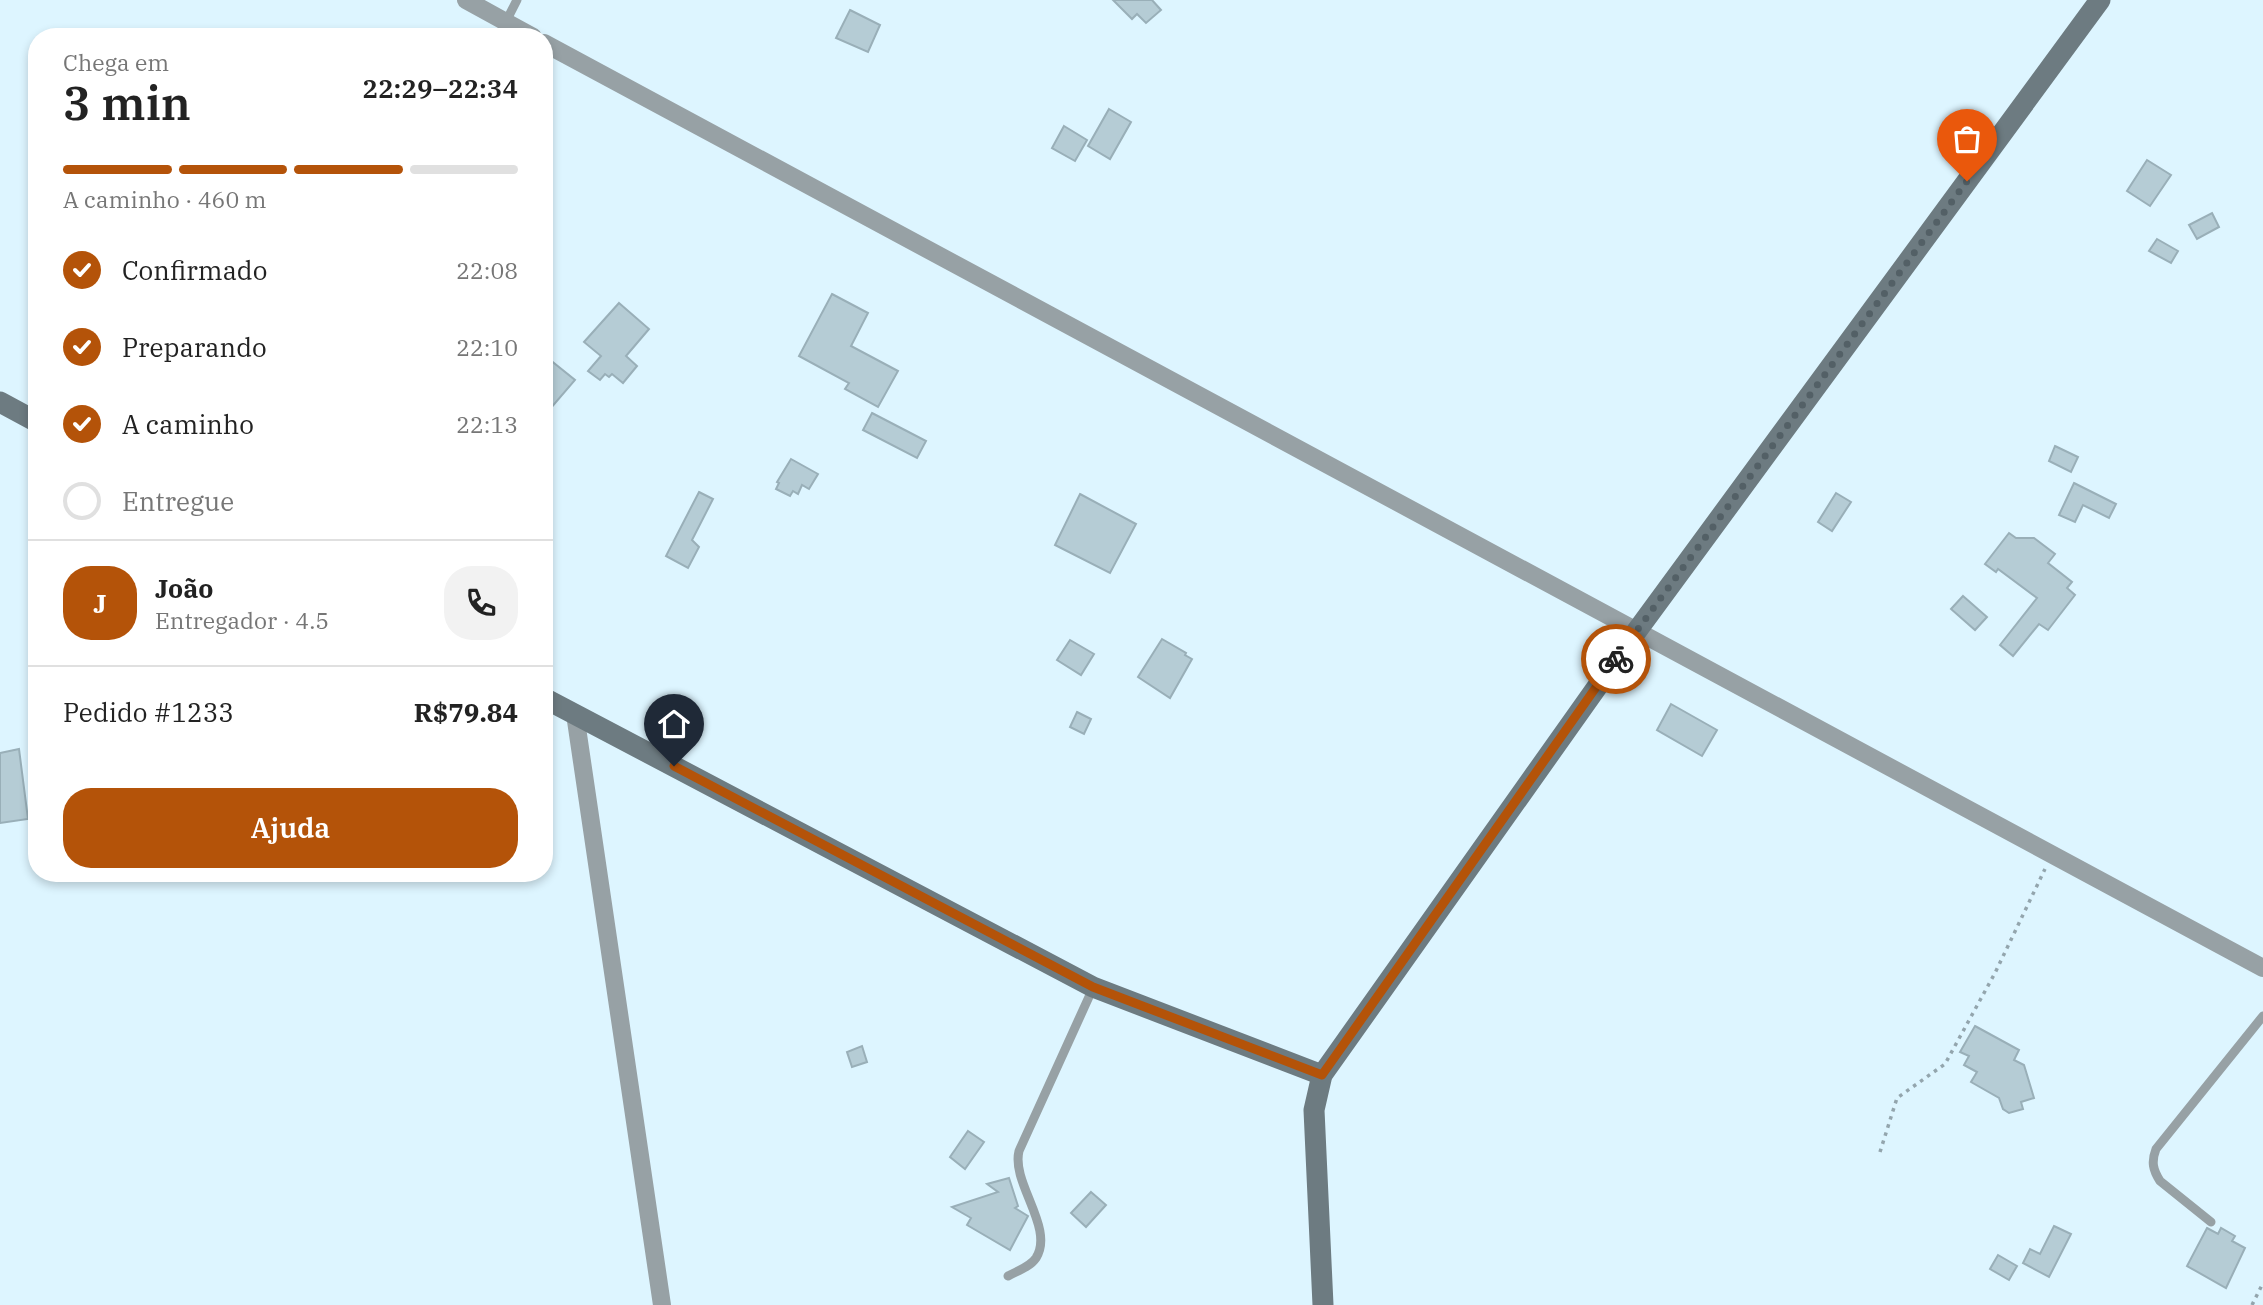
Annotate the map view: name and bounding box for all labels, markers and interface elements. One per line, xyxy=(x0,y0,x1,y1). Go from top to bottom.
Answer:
text: Chega em xyxy=(63,47,169,77)
text: 22:29–22:34 xyxy=(362,71,518,105)
text: 3 min xyxy=(63,73,191,133)
pin xyxy=(1937,109,1997,181)
icon: bag xyxy=(1948,120,1986,158)
text: A caminho · 460 m xyxy=(63,184,266,214)
icon: check xyxy=(63,251,101,289)
text: Confirmado xyxy=(122,253,267,287)
text: 22:08 xyxy=(456,255,518,285)
icon: check xyxy=(63,328,101,366)
text: Preparando xyxy=(122,330,267,364)
text: 22:10 xyxy=(456,332,518,362)
icon: check xyxy=(63,405,101,443)
text: A caminho xyxy=(122,407,254,441)
text: 22:13 xyxy=(456,409,518,439)
text: Entregue xyxy=(122,484,234,518)
button: phone xyxy=(444,566,518,640)
text: João xyxy=(155,571,213,605)
text: J xyxy=(93,586,107,620)
text: Entregador · 4.5 xyxy=(155,605,329,635)
courier xyxy=(1581,624,1651,694)
icon: bike xyxy=(1597,640,1635,678)
pin xyxy=(644,694,704,766)
text: Pedido #1233 xyxy=(63,695,234,729)
text: R$79.84 xyxy=(414,695,518,729)
icon: home xyxy=(655,705,693,743)
button: Ajuda xyxy=(63,788,518,868)

